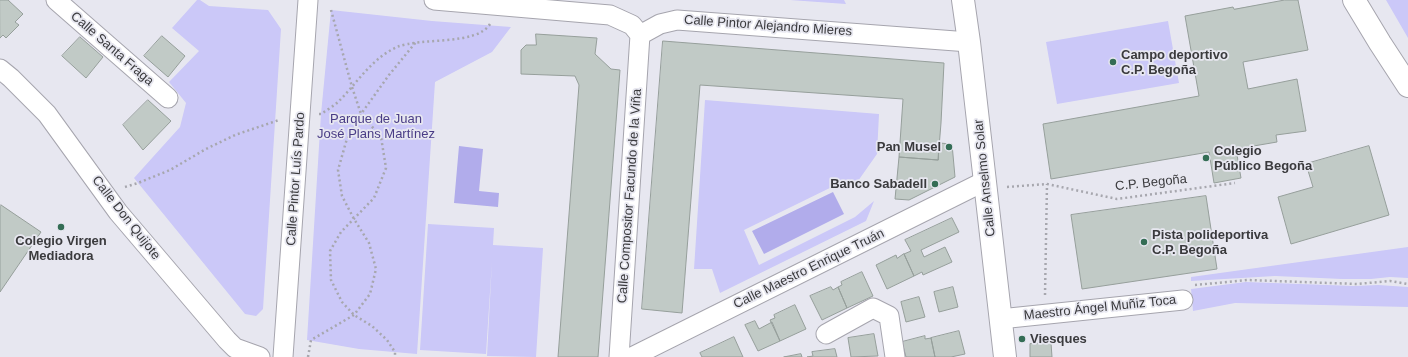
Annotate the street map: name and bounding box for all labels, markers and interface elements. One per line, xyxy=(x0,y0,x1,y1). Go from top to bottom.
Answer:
street label: Calle Santa Fraga xyxy=(67,9,157,89)
street label: Calle Pintor Alejandro Mieres xyxy=(683,12,853,40)
place label: Campo deportivo C.P. Begoña xyxy=(1121,47,1228,78)
marker: Campo deportivo C.P. Begoña xyxy=(1108,57,1118,67)
street label: Calle Compositor Facundo de la Viña xyxy=(615,88,645,304)
park label: Parque de Juan José Plans Martínez xyxy=(317,111,435,142)
street label: Calle Pintor Luís Pardo xyxy=(284,112,308,246)
street label: Calle Anselmo Solar xyxy=(971,119,999,237)
place label: Pan Musel xyxy=(877,139,941,155)
marker: Pan Musel xyxy=(944,142,954,152)
place label: Colegio Público Begoña xyxy=(1214,143,1312,174)
marker: Colegio Público Begoña xyxy=(1201,153,1211,163)
street label: C.P. Begoña xyxy=(1114,171,1188,195)
street label: Calle Don Quijote xyxy=(88,173,164,263)
place label: Banco Sabadell xyxy=(830,176,927,192)
marker: Banco Sabadell xyxy=(930,179,940,189)
marker: Colegio Virgen Mediadora xyxy=(56,222,66,232)
street label: Calle Maestro Enrique Truán xyxy=(731,226,887,312)
place label: Pista polideportiva C.P. Begoña xyxy=(1152,227,1268,258)
place label: Colegio Virgen Mediadora xyxy=(15,233,107,264)
marker: Pista polideportiva C.P. Begoña xyxy=(1139,237,1149,247)
street label: Maestro Ángel Muñiz Toca xyxy=(1023,292,1177,324)
place label: Viesques xyxy=(1030,331,1087,347)
marker: Viesques xyxy=(1017,334,1027,344)

